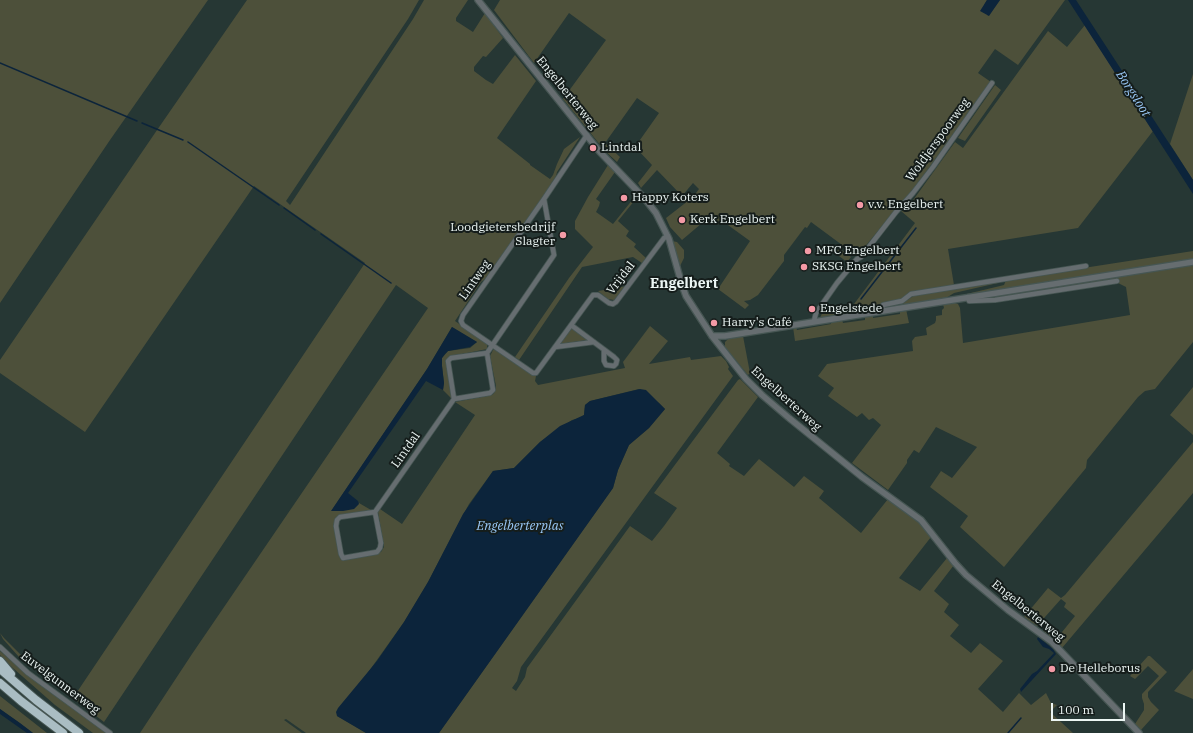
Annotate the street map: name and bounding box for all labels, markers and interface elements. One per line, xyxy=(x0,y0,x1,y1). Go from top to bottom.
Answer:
street label: Engelberterweg xyxy=(533,54,601,132)
water label: Borgsloot xyxy=(1112,68,1154,120)
street label: Woldjerspoorweg xyxy=(903,96,973,184)
place label: Lintdal xyxy=(601,141,641,155)
marker: Lintdal xyxy=(588,143,598,153)
place label: Happy Koters xyxy=(632,191,709,205)
marker: Happy Koters xyxy=(619,193,629,203)
place label: v.v. Engelbert xyxy=(868,198,943,212)
marker: v.v. Engelbert xyxy=(855,200,865,210)
place label: Kerk Engelbert xyxy=(690,213,775,227)
marker: Kerk Engelbert xyxy=(677,215,687,225)
place label: Loodgietersbedrijf Slagter xyxy=(450,221,555,249)
marker: Loodgietersbedrijf Slagter xyxy=(558,230,568,240)
place label: MFC Engelbert xyxy=(816,244,900,258)
marker: MFC Engelbert xyxy=(803,246,813,256)
street label: Lintweg xyxy=(456,257,494,303)
street label: Vrijdal xyxy=(604,259,638,297)
place label: SKSG Engelbert xyxy=(812,260,901,274)
marker: SKSG Engelbert xyxy=(799,262,809,272)
district label: Engelbert xyxy=(650,276,718,292)
place label: Engelstede xyxy=(820,302,882,316)
marker: Engelstede xyxy=(807,304,817,314)
place label: Harry's Café xyxy=(722,316,792,330)
marker: Harry's Café xyxy=(709,318,719,328)
street label: Engelberterweg xyxy=(748,364,824,434)
street label: Lintdal xyxy=(389,429,423,471)
water label: Engelberterplas xyxy=(476,518,564,534)
street label: Engelberterweg xyxy=(989,577,1067,645)
street label: Euvelgunnerweg xyxy=(18,649,102,717)
place label: De Helleborus xyxy=(1060,662,1140,676)
marker: De Helleborus xyxy=(1047,664,1057,674)
scale bar xyxy=(1053,695,1127,721)
text: 100 m xyxy=(1058,702,1094,717)

